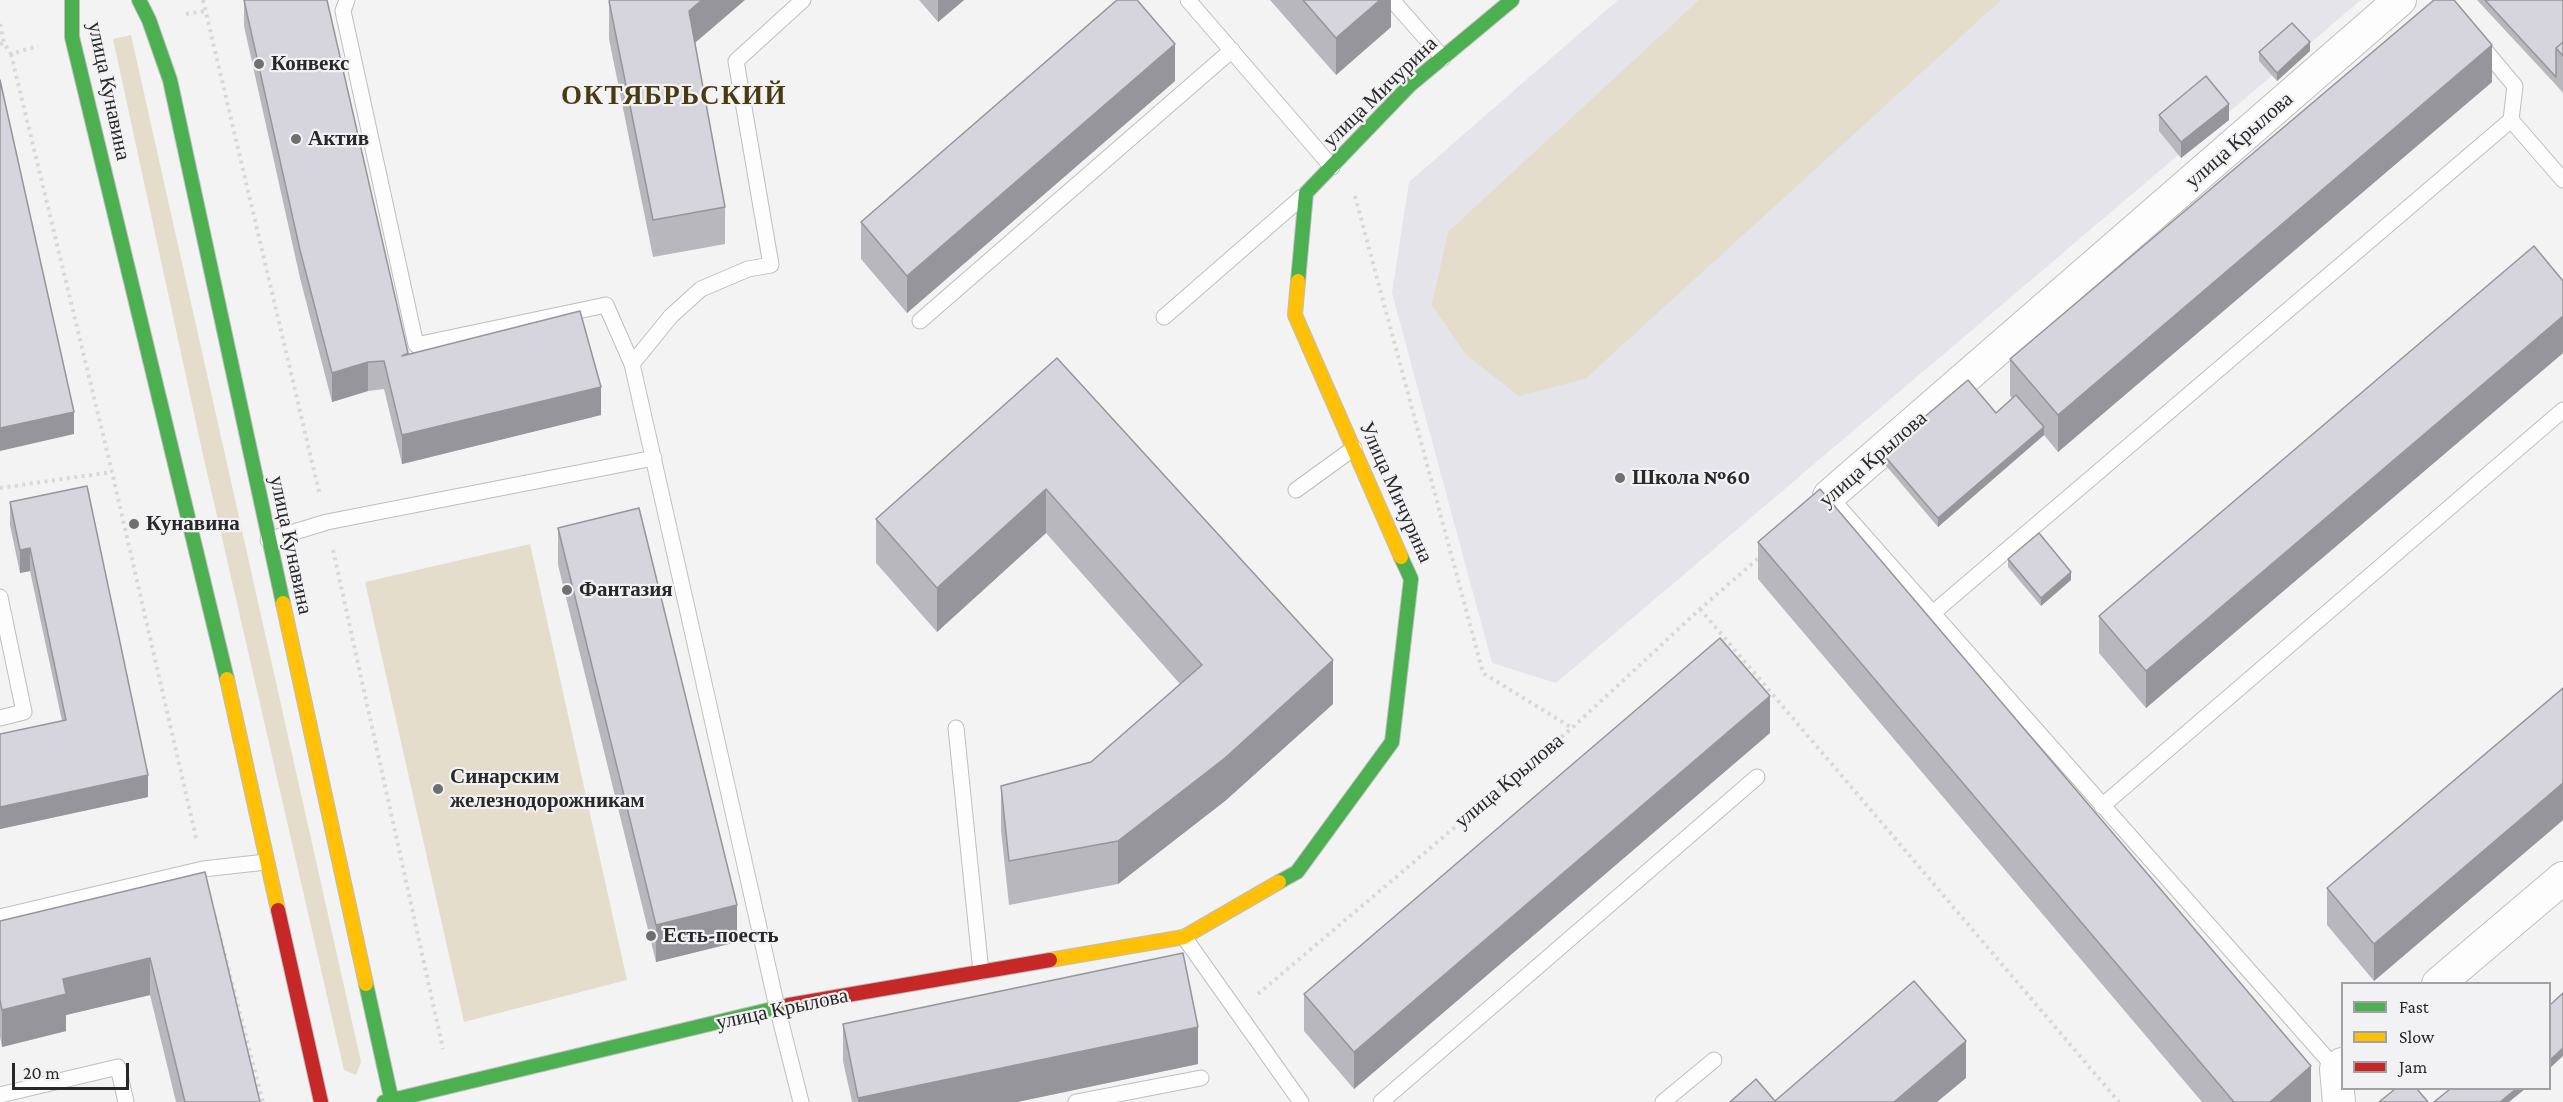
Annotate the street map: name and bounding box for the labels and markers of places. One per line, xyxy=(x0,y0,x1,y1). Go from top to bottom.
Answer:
place label: Конвекс xyxy=(271,51,349,77)
marker: Конвекс xyxy=(252,57,266,71)
place label: Актив xyxy=(308,126,369,152)
marker: Актив xyxy=(289,132,303,146)
place label: Школа №60 xyxy=(1632,465,1750,491)
marker: Школа №60 xyxy=(1613,471,1627,485)
place label: Кунавина xyxy=(146,511,240,537)
marker: Кунавина xyxy=(127,517,141,531)
place label: Фантазия xyxy=(579,577,673,603)
marker: Фантазия xyxy=(560,583,574,597)
place label: Синарским железнодорожникам xyxy=(450,764,645,814)
marker: Синарским железнодорожникам xyxy=(431,782,445,796)
place label: Есть-поесть xyxy=(663,923,779,949)
marker: Есть-поесть xyxy=(644,929,658,943)

